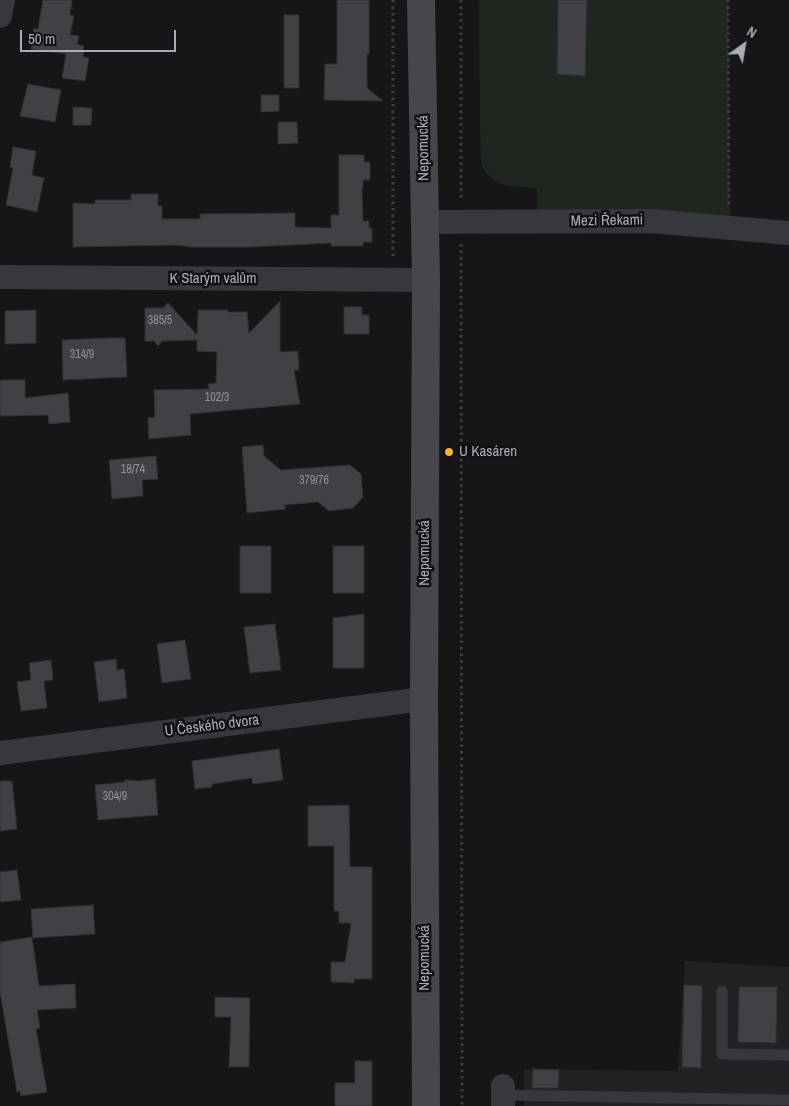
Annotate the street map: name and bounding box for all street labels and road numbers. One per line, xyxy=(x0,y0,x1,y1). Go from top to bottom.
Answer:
street label: Nepomucká xyxy=(414,115,434,181)
street label: Mezi Řekami xyxy=(571,211,643,231)
street label: K Starým valům xyxy=(170,270,256,288)
street label: Nepomucká xyxy=(416,520,434,586)
street label: U Českého dvora xyxy=(164,711,260,741)
street label: Nepomucká xyxy=(416,925,434,991)

